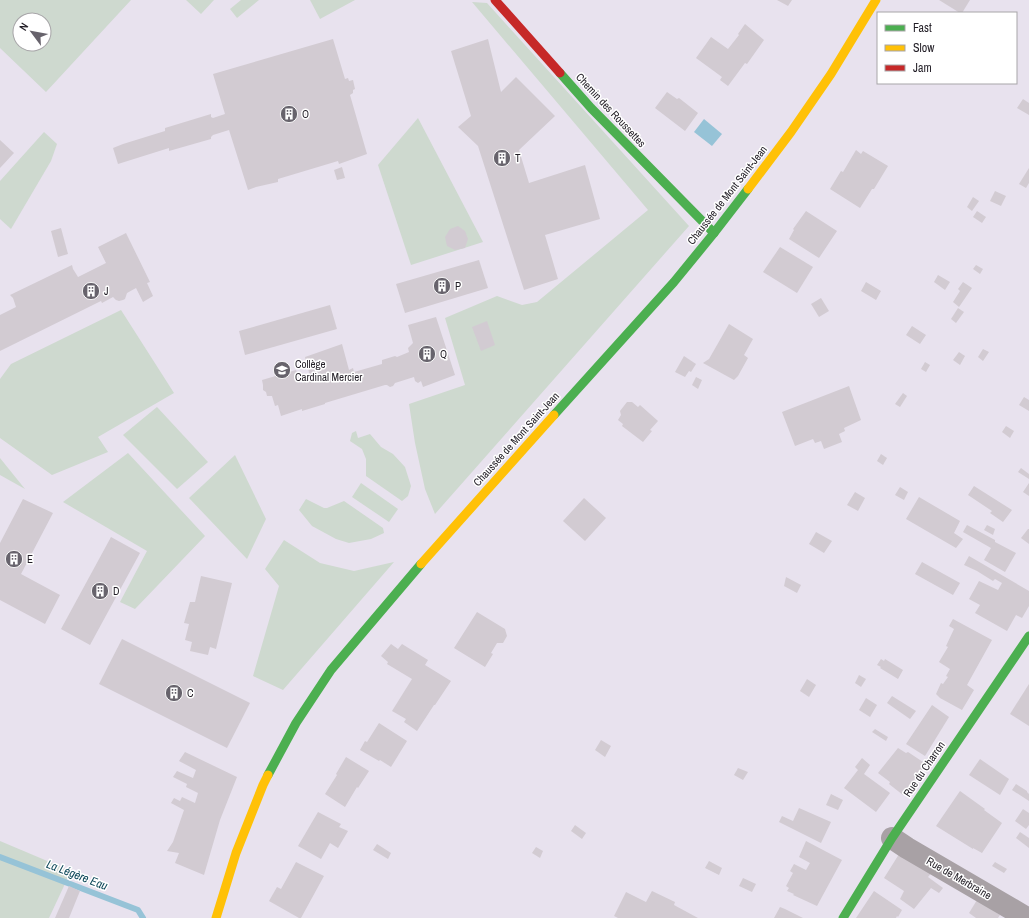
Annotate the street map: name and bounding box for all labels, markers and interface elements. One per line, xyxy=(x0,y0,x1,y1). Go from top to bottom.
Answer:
north arrow xyxy=(12,12,52,52)
legend xyxy=(877,12,1017,84)
text: N xyxy=(16,20,31,33)
text: Fast xyxy=(913,20,932,36)
text: Slow xyxy=(913,40,935,56)
text: Jam xyxy=(913,60,932,76)
street label: Chemin des Roussettes xyxy=(573,70,649,150)
building icon: O xyxy=(279,104,299,124)
place label: O xyxy=(302,107,309,121)
street label: Chaussée de Mont Saint-Jean xyxy=(684,143,770,247)
building icon: T xyxy=(492,148,512,168)
place label: T xyxy=(515,151,521,165)
building icon: P xyxy=(432,276,452,296)
place label: P xyxy=(455,279,461,293)
building icon: J xyxy=(81,281,101,301)
place label: J xyxy=(104,284,109,298)
building icon: Q xyxy=(417,344,437,364)
place label: Q xyxy=(440,347,447,361)
place label: Collège Cardinal Mercier xyxy=(295,357,362,384)
school or university icon: Collège Cardinal Mercier xyxy=(272,360,292,380)
street label: Chaussée de Mont Saint-Jean xyxy=(470,389,562,489)
building icon: E xyxy=(4,549,24,569)
place label: E xyxy=(27,552,33,566)
building icon: D xyxy=(90,581,110,601)
place label: D xyxy=(113,584,120,598)
building icon: C xyxy=(164,683,184,703)
place label: C xyxy=(187,686,194,700)
street label: Rue du Charron xyxy=(900,738,948,800)
street label: Rue de Merbraine xyxy=(924,854,994,902)
water label: La Légère Eau xyxy=(44,856,110,894)

